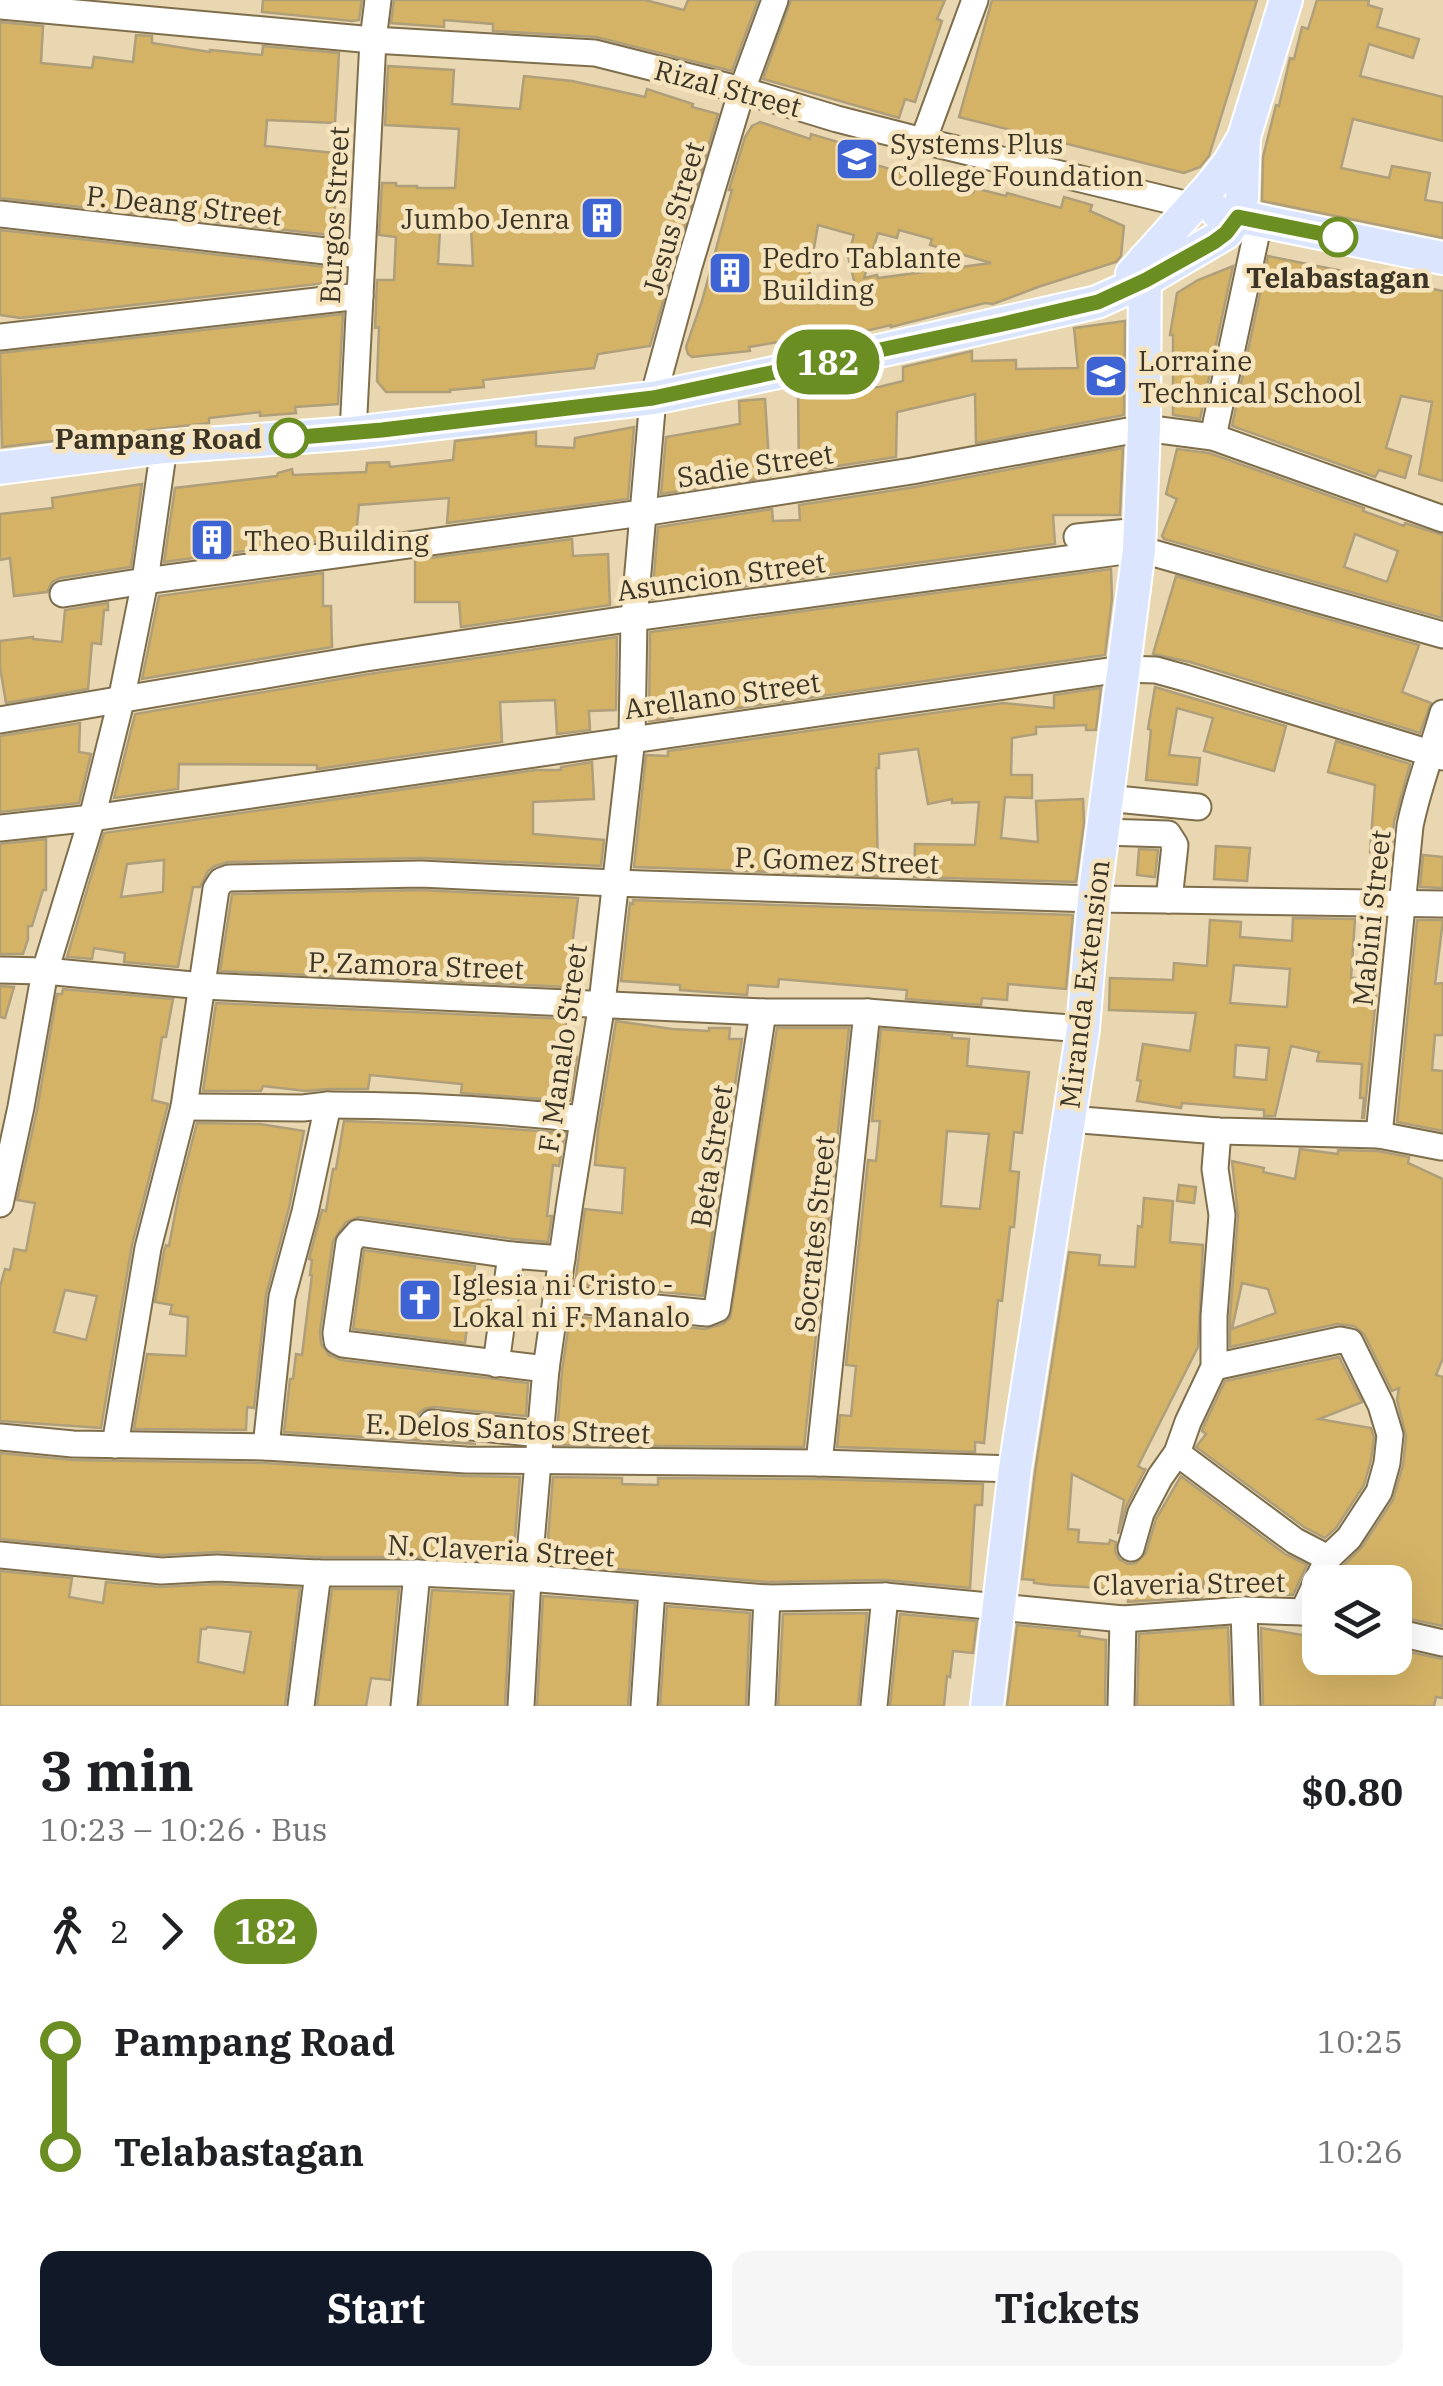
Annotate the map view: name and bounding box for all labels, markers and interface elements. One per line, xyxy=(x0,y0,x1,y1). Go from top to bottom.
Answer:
street label: Rizal Street xyxy=(650,51,806,125)
street label: Burgos Street xyxy=(311,125,357,305)
place label: Systems Plus College Foundation xyxy=(890,125,1144,194)
school or university icon: Systems Plus College Foundation xyxy=(834,136,880,182)
street label: Jesus Street xyxy=(634,137,712,299)
street label: P. Deang Street xyxy=(84,176,284,234)
building icon: Jumbo Jenra xyxy=(579,195,625,241)
place label: Jumbo Jenra xyxy=(401,200,570,237)
marker: Telabastagan xyxy=(1319,218,1357,256)
place label: Pedro Tablante Building xyxy=(762,239,961,308)
building icon: Pedro Tablante Building xyxy=(707,250,753,296)
place label: Telabastagan xyxy=(1246,259,1430,296)
line badge: 182 xyxy=(770,330,886,394)
text: 182 xyxy=(796,339,860,385)
place label: Lorraine Technical School xyxy=(1138,342,1362,411)
school or university icon: Lorraine Technical School xyxy=(1083,353,1129,399)
marker: Pampang Road xyxy=(270,419,308,457)
place label: Pampang Road xyxy=(55,420,262,457)
street label: Sadie Street xyxy=(674,434,836,496)
building icon: Theo Building xyxy=(189,517,235,563)
place label: Theo Building xyxy=(244,522,429,559)
street label: Asuncion Street xyxy=(614,543,828,609)
street label: Arellano Street xyxy=(622,663,822,727)
street label: Mabini Street xyxy=(1343,828,1399,1008)
street label: P. Gomez Street xyxy=(734,838,940,882)
street label: Miranda Extension xyxy=(1050,858,1118,1110)
street label: F. Manalo Street xyxy=(529,941,595,1155)
street label: P. Zamora Street xyxy=(307,943,525,987)
street label: Beta Street xyxy=(681,1082,741,1230)
street label: Socrates Street xyxy=(785,1133,843,1334)
place label: Iglesia ni Cristo - Lokal ni F. Manalo xyxy=(452,1266,690,1335)
church icon: Iglesia ni Cristo - Lokal ni F. Manalo xyxy=(397,1277,443,1323)
street label: E. Delos Santos Street xyxy=(365,1405,651,1451)
street label: N. Claveria Street xyxy=(386,1526,616,1574)
street label: Claveria Street xyxy=(1092,1563,1286,1603)
map controls xyxy=(1302,1565,1412,1675)
button: layers xyxy=(1302,1565,1412,1675)
text: 3 min xyxy=(40,1735,194,1806)
text: $0.80 xyxy=(1301,1767,1403,1816)
text: 10:23 – 10:26 · Bus xyxy=(40,1808,327,1850)
icon: walk xyxy=(40,1904,95,1959)
icon: forward xyxy=(144,1904,199,1959)
text: 182 xyxy=(234,1908,297,1954)
text: 2 xyxy=(110,1910,129,1952)
text: Pampang Road xyxy=(114,2017,395,2066)
text: 10:25 xyxy=(1317,2020,1403,2062)
text: Telabastagan xyxy=(114,2127,364,2176)
text: 10:26 xyxy=(1317,2130,1403,2172)
button: Start xyxy=(40,2251,712,2366)
button: Tickets xyxy=(732,2251,1403,2366)

